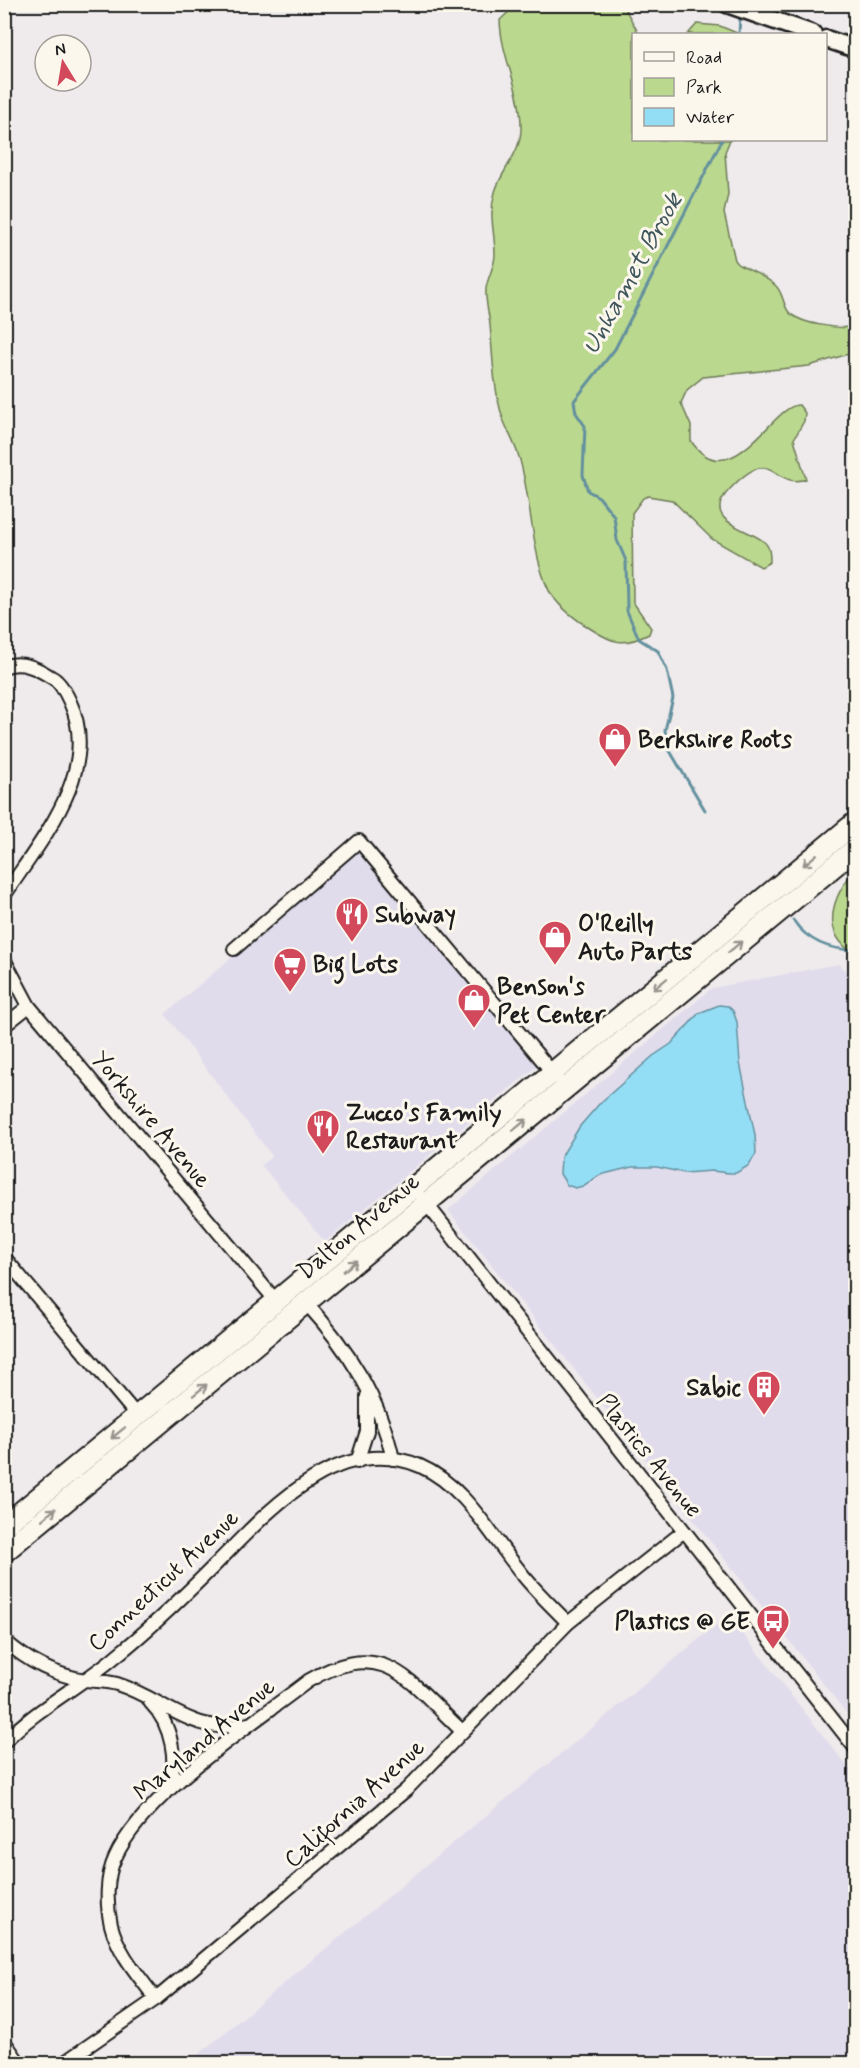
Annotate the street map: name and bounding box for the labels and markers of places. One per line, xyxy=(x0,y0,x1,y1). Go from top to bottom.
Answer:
shop icon: Berkshire Roots xyxy=(597,721,633,768)
place label: Berkshire Roots xyxy=(638,725,792,756)
restaurant icon: Subway xyxy=(334,896,370,943)
place label: Subway xyxy=(375,900,456,931)
place label: O'Reilly Auto Parts xyxy=(578,909,692,968)
shop icon: O'Reilly Auto Parts xyxy=(537,919,573,966)
supermarket icon: Big Lots xyxy=(272,946,308,993)
place label: Big Lots xyxy=(313,950,398,984)
place label: Benson's Pet Center xyxy=(497,972,606,1031)
shop icon: Benson's Pet Center xyxy=(456,982,492,1029)
place label: Zucco's Family Restaurant xyxy=(346,1098,502,1157)
restaurant icon: Zucco's Family Restaurant xyxy=(305,1108,341,1155)
building icon: Sabic xyxy=(746,1369,782,1416)
place label: Sabic xyxy=(686,1373,742,1404)
bus stop icon: Plastics @ GE xyxy=(755,1603,791,1650)
place label: Plastics @ GE xyxy=(615,1607,750,1638)

